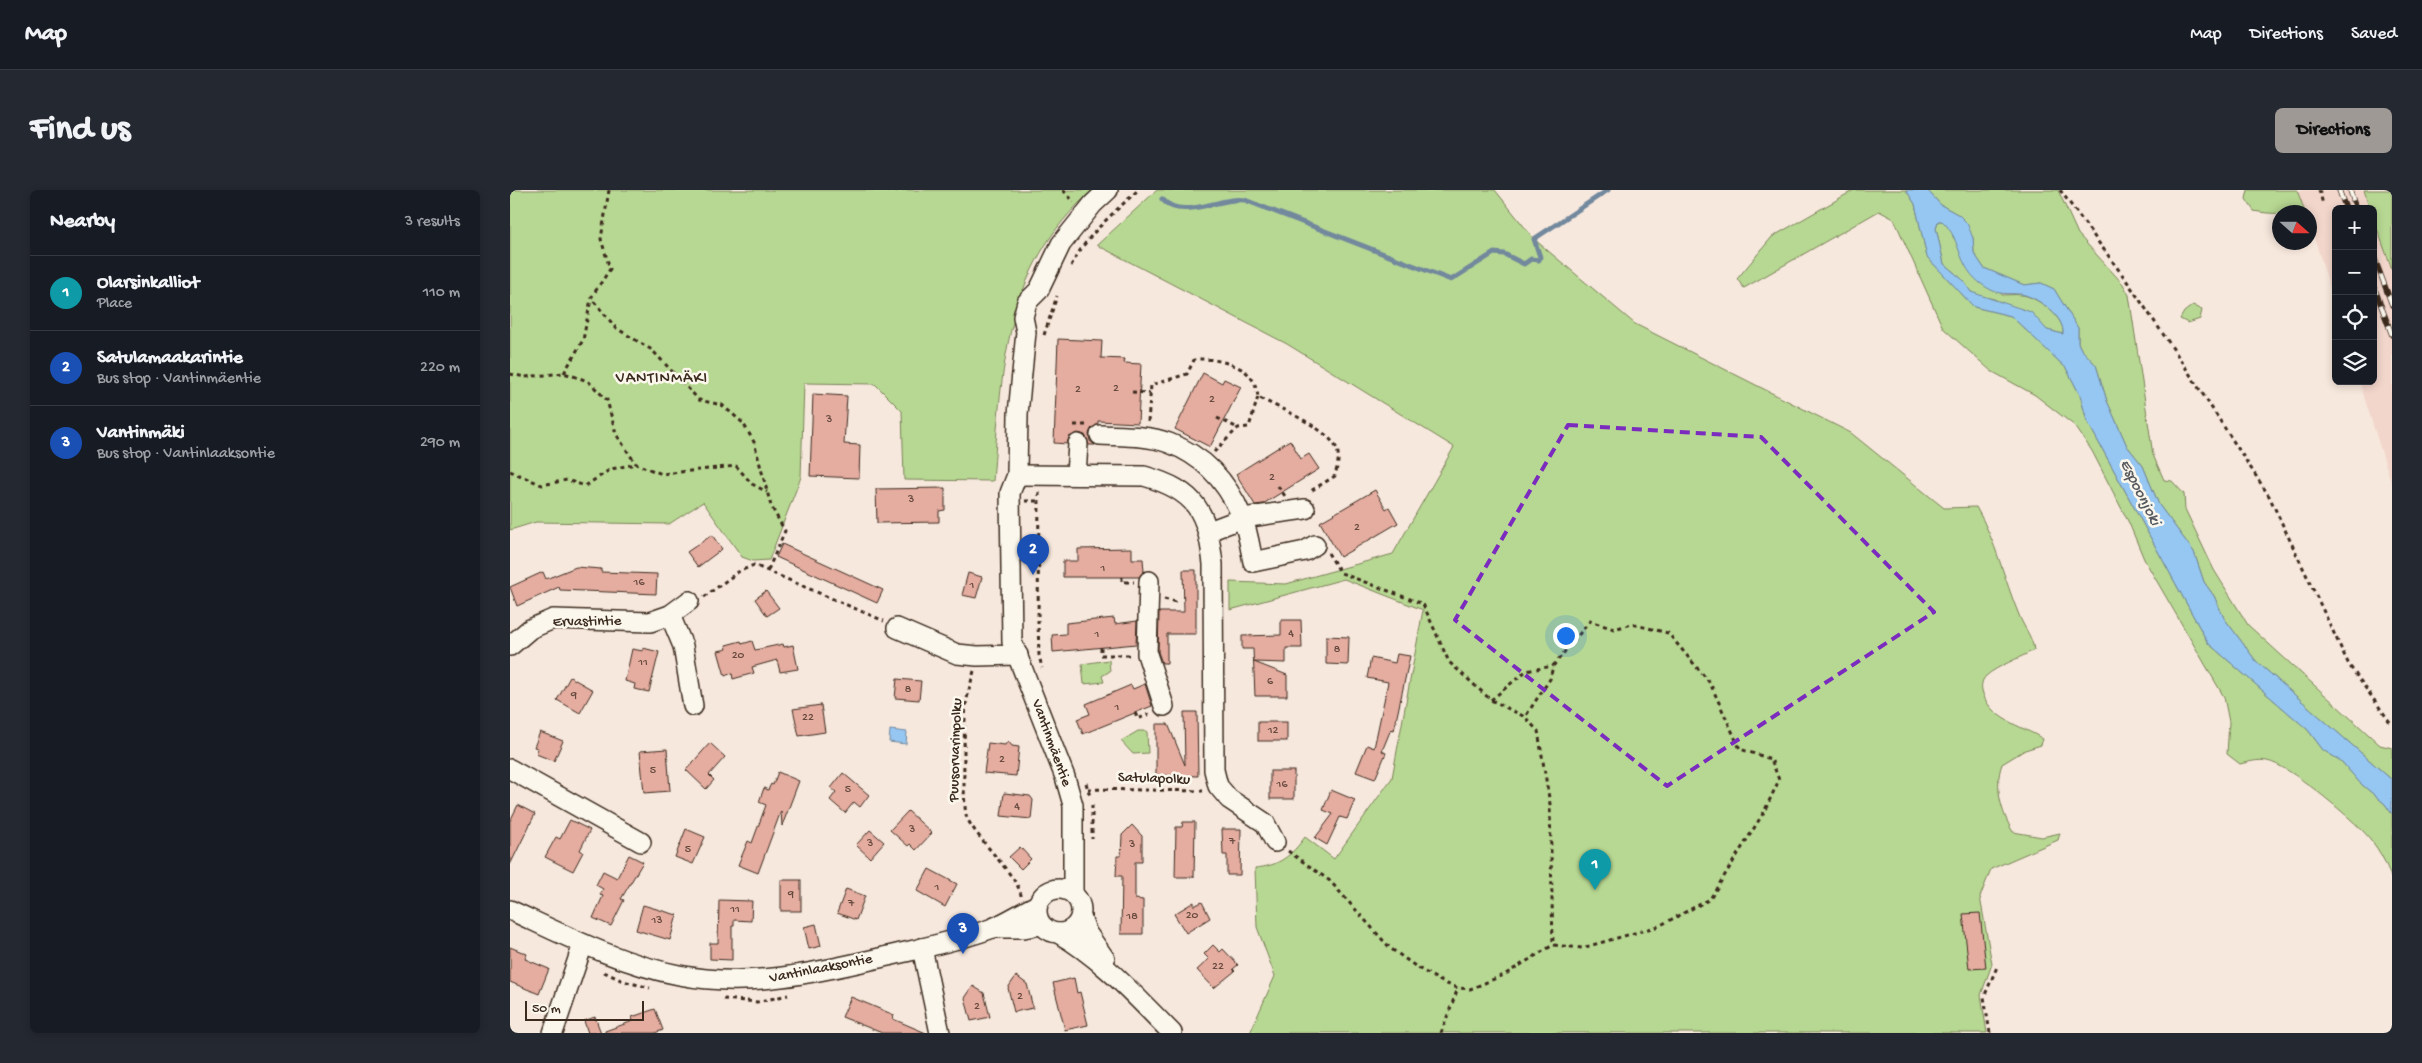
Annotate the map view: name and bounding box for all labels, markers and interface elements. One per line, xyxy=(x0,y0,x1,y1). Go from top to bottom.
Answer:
text: Map xyxy=(25,20,67,49)
text: Map xyxy=(2190,24,2222,45)
text: Directions xyxy=(2250,24,2323,45)
text: Saved xyxy=(2351,24,2397,45)
button: Directions xyxy=(2275,108,2392,153)
text: Find us xyxy=(30,110,130,151)
north arrow xyxy=(2272,205,2317,250)
map controls xyxy=(2332,205,2377,385)
button: + xyxy=(2332,205,2377,250)
text: Nearby xyxy=(50,210,115,235)
text: 3 results xyxy=(405,213,460,232)
button: − xyxy=(2332,250,2377,295)
text: Olarsinkalliot xyxy=(97,272,199,295)
text: 1 xyxy=(63,284,69,303)
text: 110 m xyxy=(423,284,460,303)
text: Place xyxy=(97,295,132,314)
button: locate xyxy=(2332,295,2377,340)
button: layers xyxy=(2332,340,2377,385)
text: Satulamaakarintie xyxy=(97,347,243,370)
text: 2 xyxy=(62,359,70,378)
text: 220 m xyxy=(420,359,460,378)
text: Bus stop · Vantinmäentie xyxy=(97,370,261,389)
district label: VANTINMÄKI xyxy=(615,370,708,389)
house number: 2 xyxy=(1113,382,1119,396)
house number: 2 xyxy=(1075,383,1081,397)
house number: 2 xyxy=(1209,393,1215,407)
house number: 3 xyxy=(825,413,832,427)
text: Vantinmäki xyxy=(97,422,185,445)
text: 3 xyxy=(62,434,70,453)
text: 290 m xyxy=(420,434,460,453)
text: Bus stop · Vantinlaaksontie xyxy=(97,445,275,464)
water label: Espoonjoki xyxy=(2114,457,2164,531)
house number: 2 xyxy=(1269,471,1275,485)
house number: 3 xyxy=(907,493,914,507)
house number: 2 xyxy=(1354,521,1360,535)
pin: 2 xyxy=(1017,534,1049,575)
house number: 1 xyxy=(1100,562,1106,576)
house number: 16 xyxy=(633,576,645,590)
house number: 1 xyxy=(969,579,975,593)
street label: Ervastintie xyxy=(552,612,622,632)
your location xyxy=(1553,623,1579,649)
house number: 4 xyxy=(1288,627,1294,641)
house number: 1 xyxy=(1094,628,1100,642)
house number: 8 xyxy=(1334,643,1341,657)
house number: 20 xyxy=(732,649,745,663)
house number: 11 xyxy=(637,656,648,670)
house number: 6 xyxy=(1267,675,1274,689)
house number: 8 xyxy=(905,683,912,697)
house number: 9 xyxy=(570,689,577,703)
street label: Vantinmäentie xyxy=(1027,696,1075,789)
street label: Puusorvarinpolku xyxy=(945,698,967,803)
house number: 1 xyxy=(1114,701,1120,715)
house number: 22 xyxy=(802,711,814,725)
house number: 12 xyxy=(1267,724,1278,738)
house number: 2 xyxy=(999,753,1005,767)
house number: 5 xyxy=(650,764,656,778)
street label: Satulapolku xyxy=(1118,769,1190,789)
house number: 16 xyxy=(1276,778,1288,792)
house number: 5 xyxy=(845,783,851,797)
house number: 4 xyxy=(1014,800,1020,814)
house number: 3 xyxy=(908,823,915,837)
house number: 7 xyxy=(1228,835,1236,849)
house number: 3 xyxy=(866,837,873,851)
house number: 3 xyxy=(1128,838,1135,852)
house number: 5 xyxy=(685,843,691,857)
pin: 1 xyxy=(1579,849,1611,890)
house number: 1 xyxy=(934,881,940,895)
house number: 9 xyxy=(787,888,794,902)
house number: 7 xyxy=(847,897,855,911)
house number: 11 xyxy=(729,903,740,917)
house number: 20 xyxy=(1186,909,1199,923)
house number: 18 xyxy=(1125,910,1138,924)
pin: 3 xyxy=(947,913,979,954)
house number: 13 xyxy=(650,914,663,928)
street label: Vantinlaaksontie xyxy=(767,950,874,988)
house number: 22 xyxy=(1212,960,1224,974)
house number: 2 xyxy=(1017,990,1023,1004)
scale bar xyxy=(525,998,644,1021)
house number: 2 xyxy=(974,1000,980,1014)
text: 50 m xyxy=(532,1001,561,1018)

